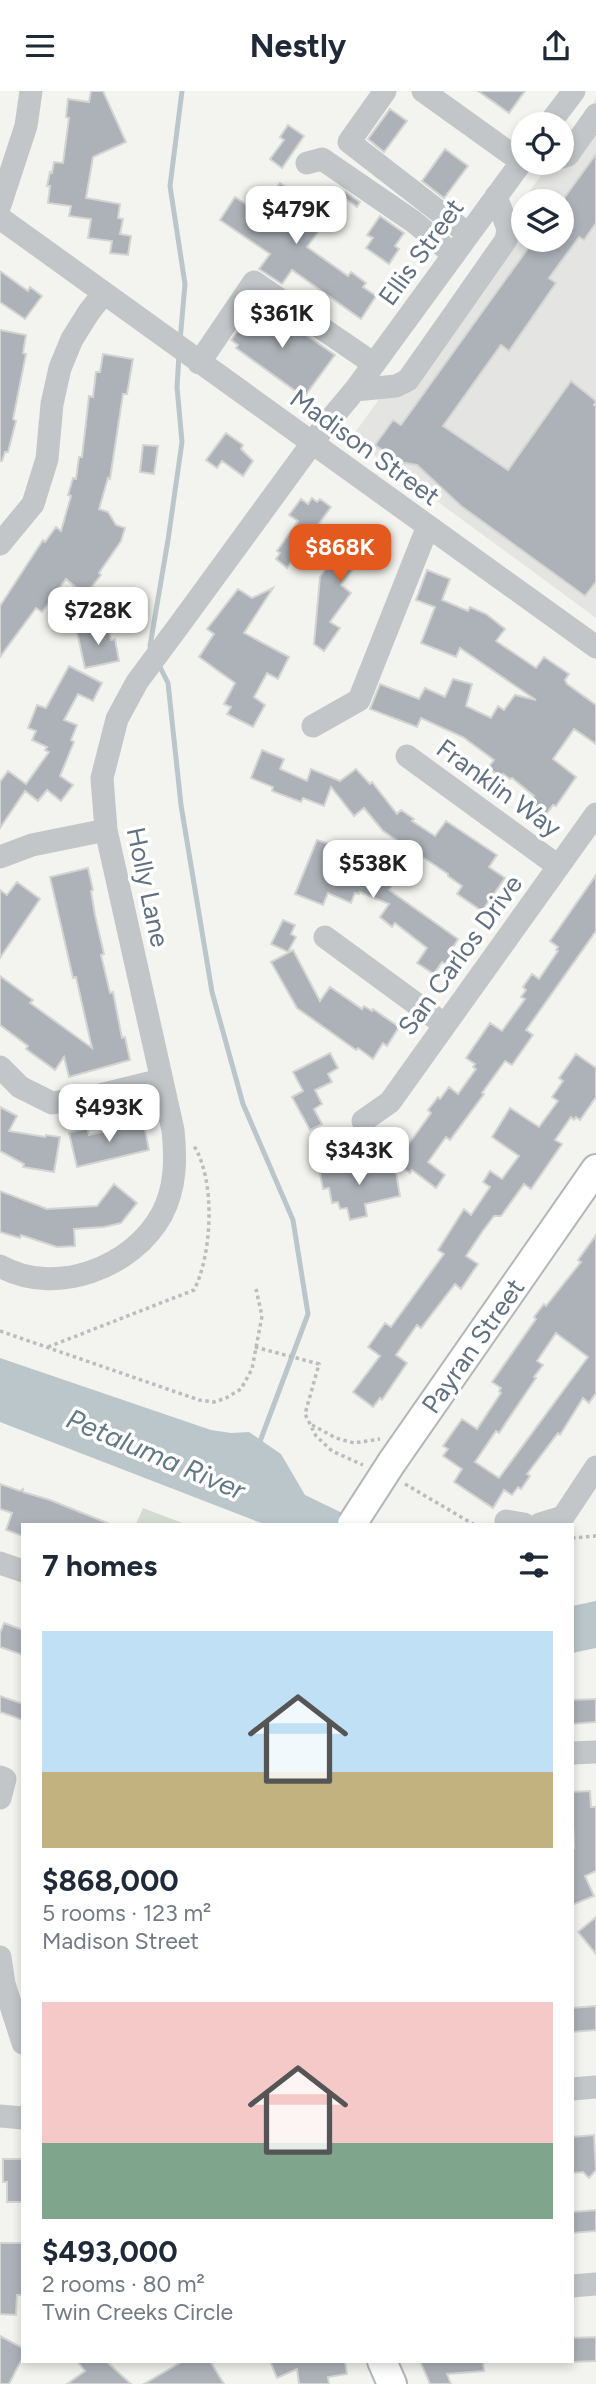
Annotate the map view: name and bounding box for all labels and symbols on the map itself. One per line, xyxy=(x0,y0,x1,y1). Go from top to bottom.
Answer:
pin: $479K xyxy=(247,187,345,246)
street label: Ellis Street xyxy=(372,192,471,312)
pin: $361K xyxy=(233,291,331,350)
street label: Madison Street xyxy=(284,382,446,512)
pin: $868K xyxy=(291,525,389,584)
pin: $728K xyxy=(49,587,147,647)
street label: Franklin Way xyxy=(430,732,568,844)
street label: Holly Lane xyxy=(120,824,176,950)
pin: $538K xyxy=(324,841,422,900)
street label: San Carlos Drive xyxy=(391,869,529,1041)
pin: $493K xyxy=(60,1084,158,1144)
pin: $343K xyxy=(310,1127,408,1187)
street label: Payran Street xyxy=(415,1272,531,1420)
water label: Petaluma River xyxy=(62,1401,252,1507)

